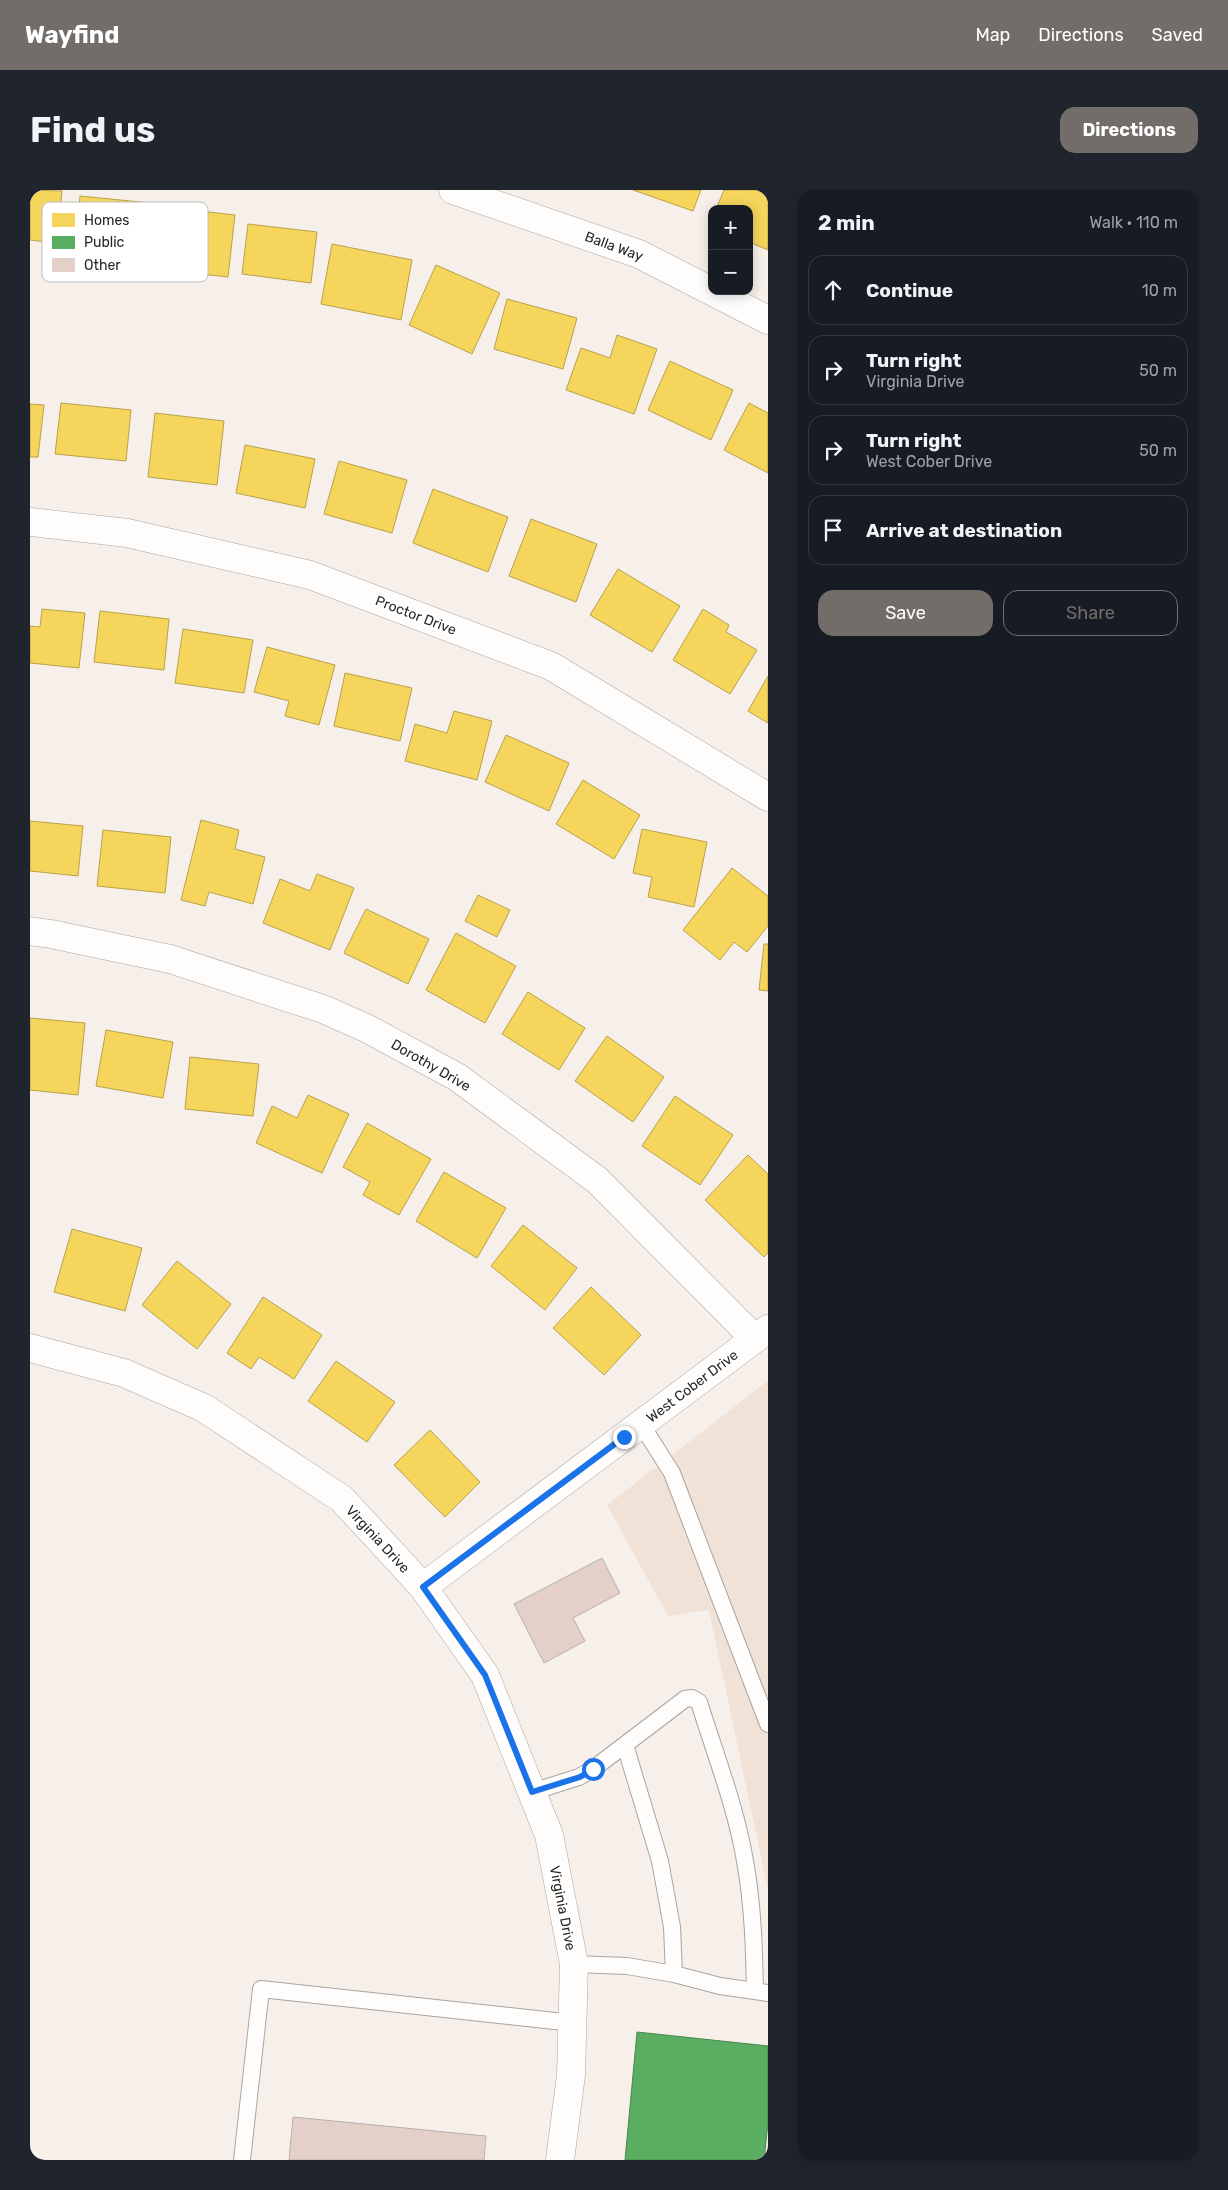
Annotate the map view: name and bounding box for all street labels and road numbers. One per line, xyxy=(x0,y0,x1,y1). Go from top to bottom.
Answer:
street label: Balla Way xyxy=(582,228,646,265)
street label: Proctor Drive xyxy=(373,592,459,639)
street label: Dorothy Drive xyxy=(388,1036,474,1095)
street label: West Cober Drive xyxy=(643,1346,742,1426)
street label: Virginia Drive xyxy=(342,1502,413,1577)
street label: Virginia Drive xyxy=(546,1864,579,1952)

